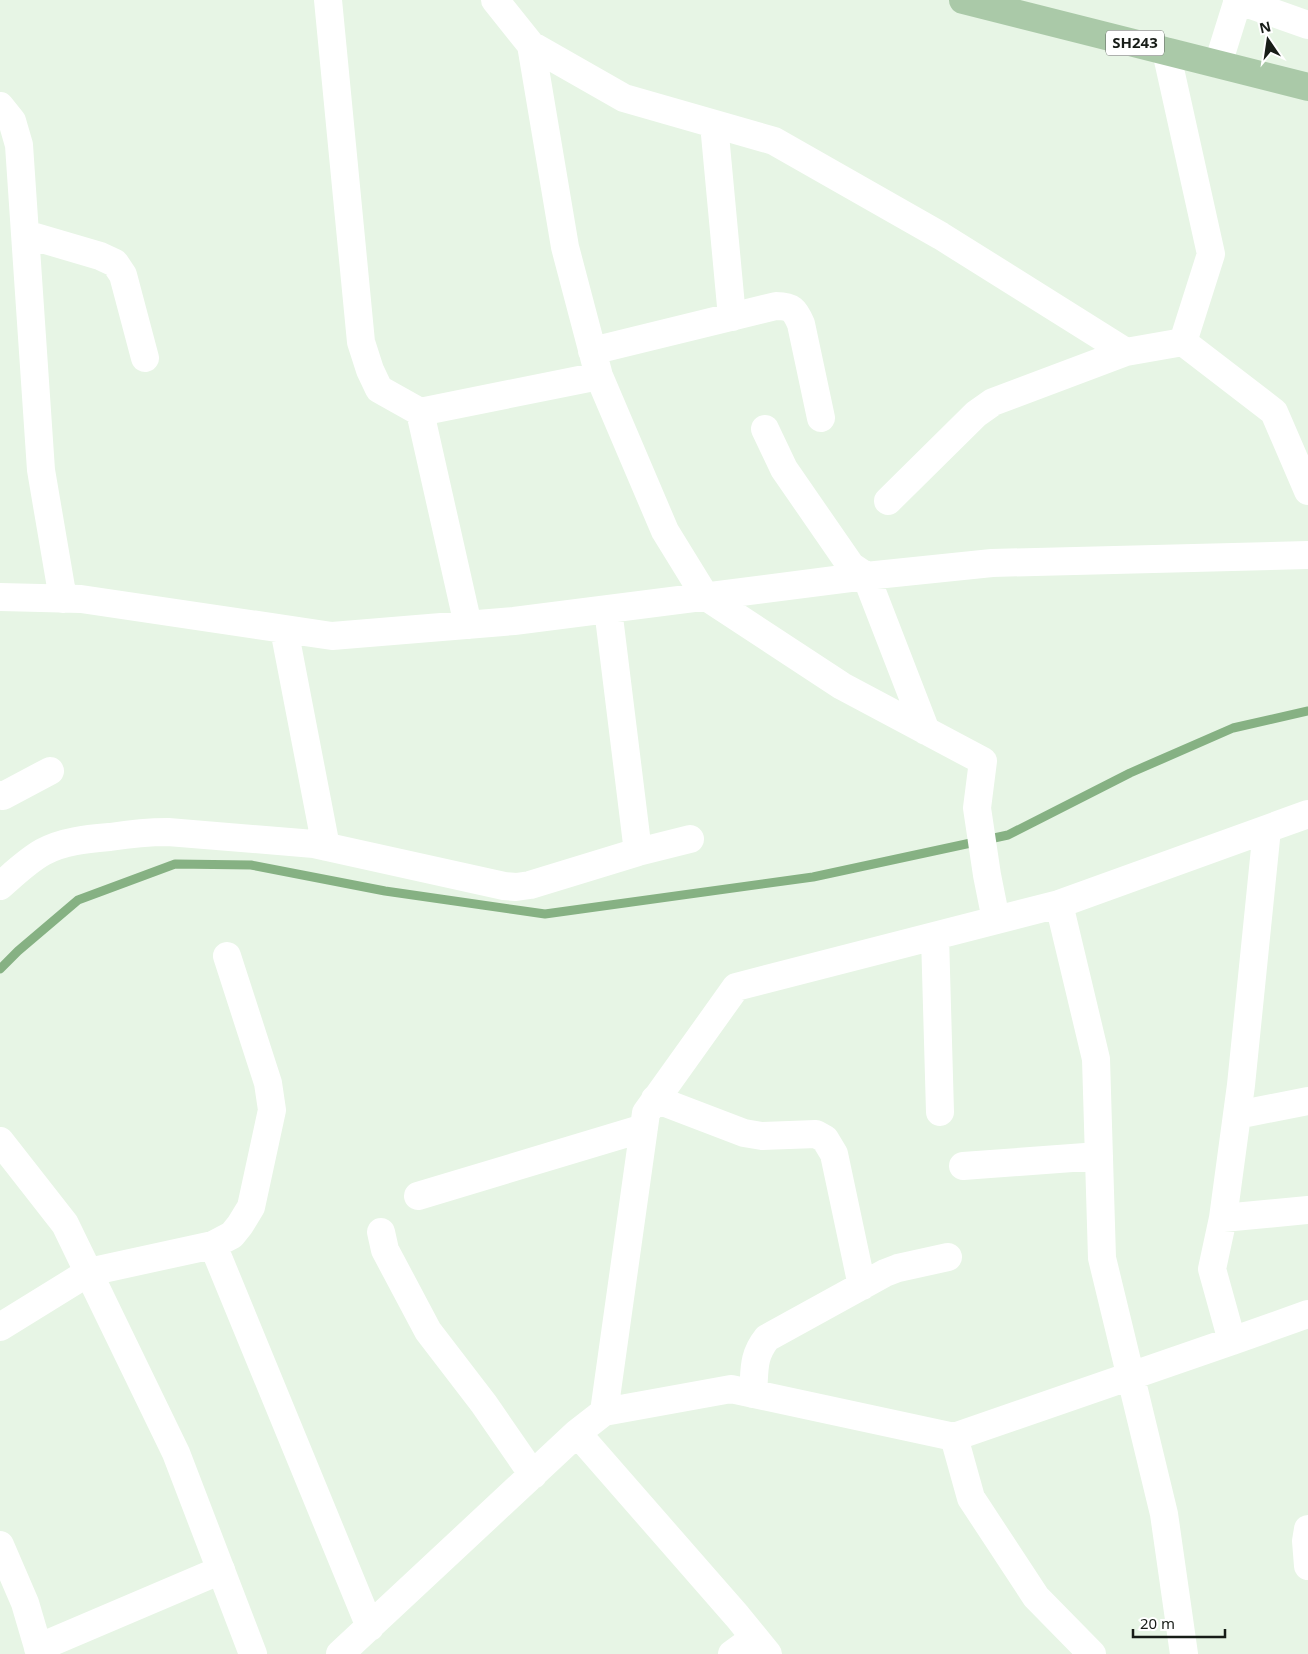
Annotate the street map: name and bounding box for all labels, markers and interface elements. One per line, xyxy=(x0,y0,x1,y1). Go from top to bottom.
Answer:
north arrow xyxy=(1243,15,1293,65)
text: N xyxy=(1257,16,1273,37)
road number: SH243 xyxy=(1106,30,1164,56)
scale bar xyxy=(1133,1606,1226,1638)
text: 20 m xyxy=(1140,1613,1175,1633)

